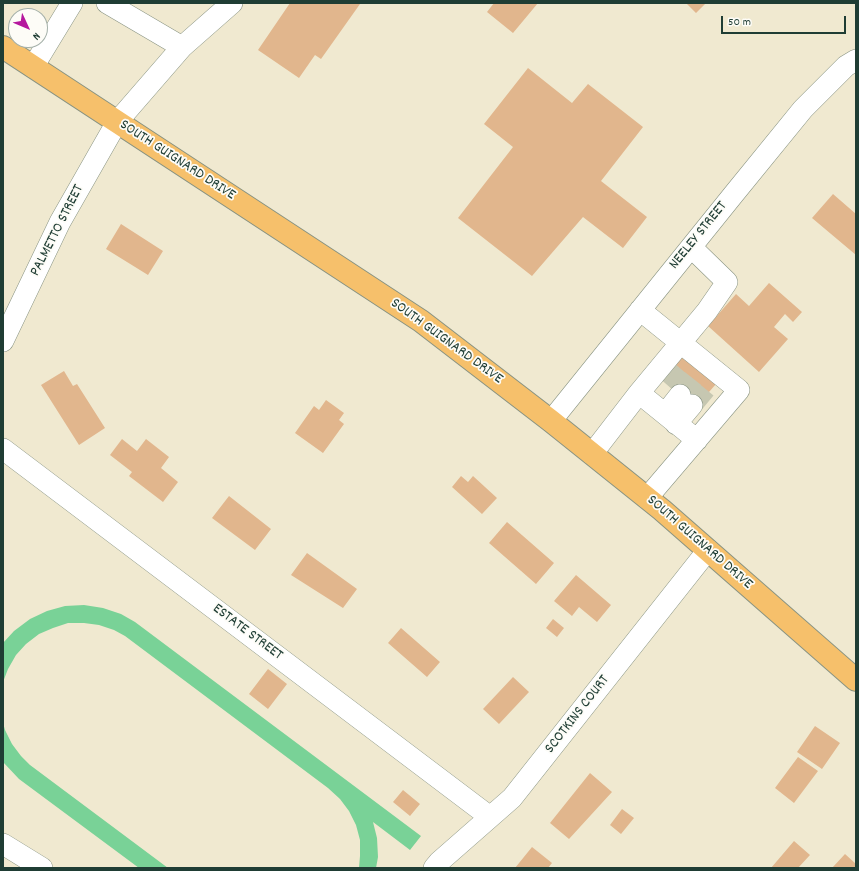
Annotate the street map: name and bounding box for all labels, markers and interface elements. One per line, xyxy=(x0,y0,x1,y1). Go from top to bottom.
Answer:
north arrow xyxy=(8,8,48,48)
scale bar xyxy=(723,8,848,34)
text: 50 m xyxy=(728,14,751,31)
text: N xyxy=(28,28,44,43)
street label: SOUTH GUIGNARD DRIVE xyxy=(116,117,238,205)
street label: PALMETTO STREET xyxy=(27,182,89,280)
street label: NEELEY STREET xyxy=(666,198,732,274)
street label: SOUTH GUIGNARD DRIVE xyxy=(386,295,506,389)
street label: SOUTH GUIGNARD DRIVE xyxy=(642,492,756,594)
street label: ESTATE STREET xyxy=(208,601,286,665)
street label: SCOTKINS COURT xyxy=(542,672,614,758)

